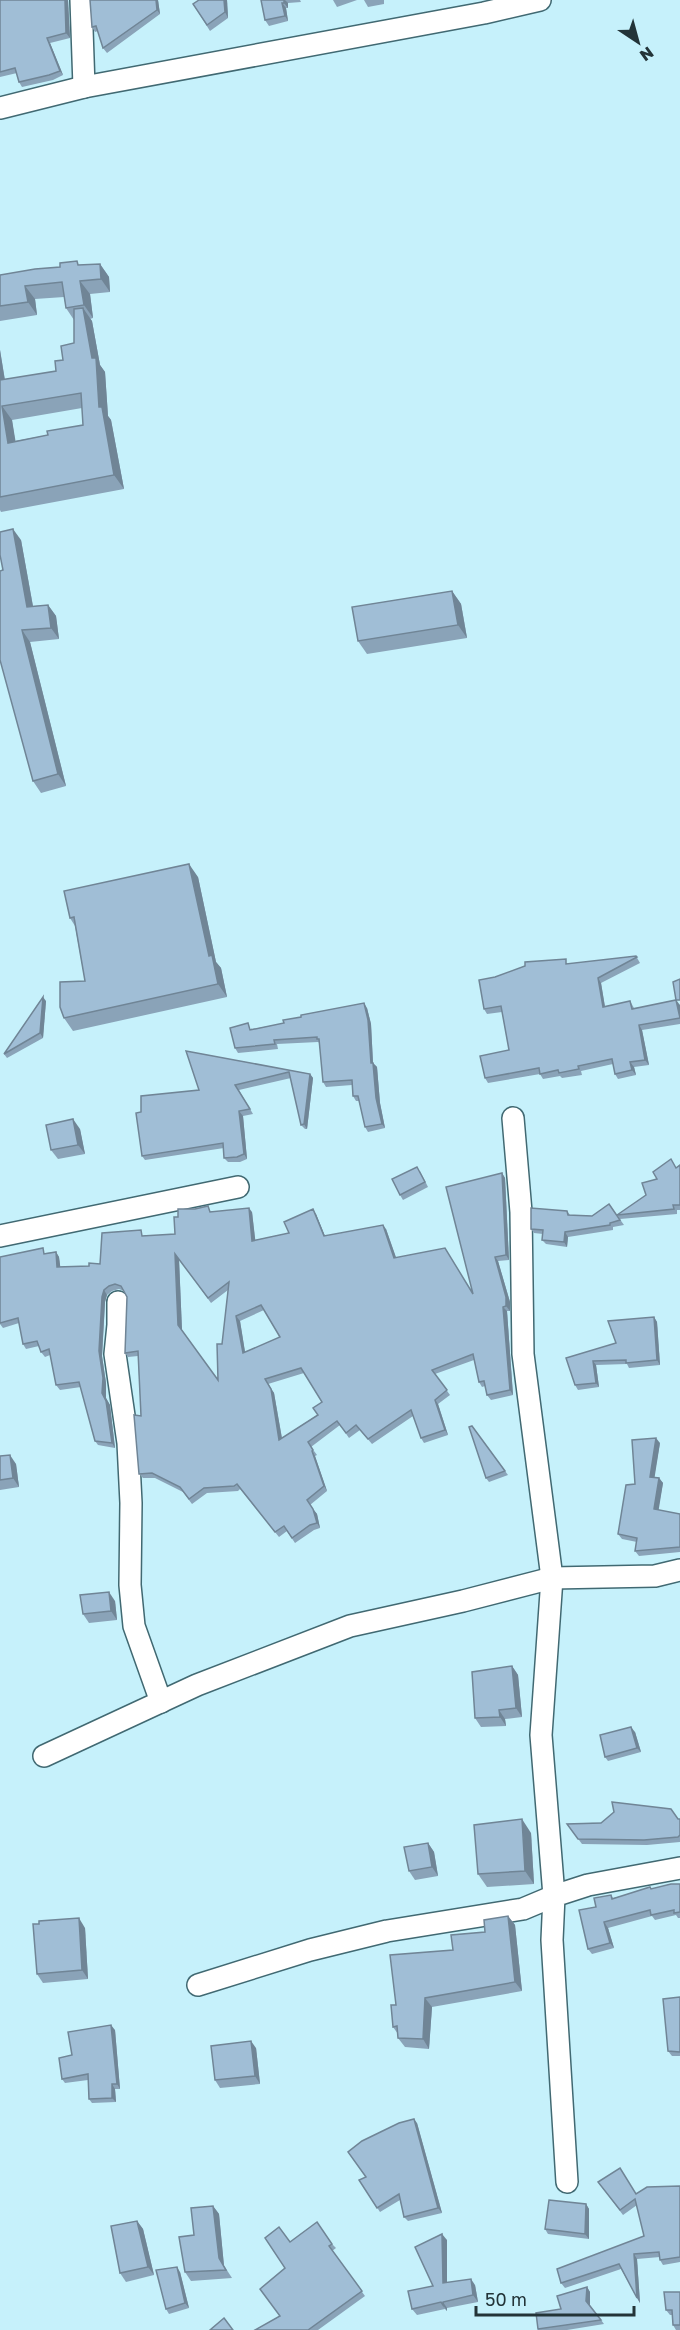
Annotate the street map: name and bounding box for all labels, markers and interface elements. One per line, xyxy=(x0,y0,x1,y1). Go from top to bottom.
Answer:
north arrow xyxy=(608,12,668,72)
text: N xyxy=(636,42,658,66)
scale bar xyxy=(476,2279,634,2317)
text: 50 m xyxy=(485,2288,527,2310)

